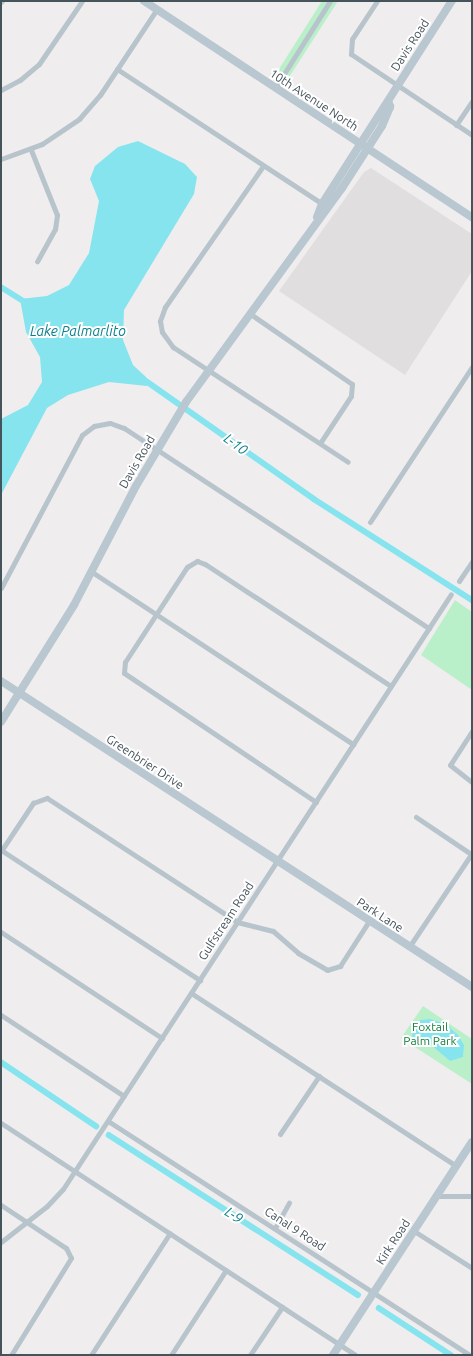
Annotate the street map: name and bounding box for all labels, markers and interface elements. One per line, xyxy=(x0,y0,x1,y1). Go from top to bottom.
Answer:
street label: Davis Road xyxy=(388,16,432,74)
street label: 10th Avenue North xyxy=(267,66,361,134)
water label: Lake Palmarlito xyxy=(30,323,126,339)
water label: L-10 xyxy=(221,430,251,458)
street label: Davis Road xyxy=(116,433,158,491)
street label: Greenbrier Drive xyxy=(104,732,186,792)
street label: Gulfstream Road xyxy=(195,879,257,963)
street label: Park Lane xyxy=(354,895,406,935)
park label: Foxtail Palm Park xyxy=(403,1020,457,1048)
water label: L-9 xyxy=(222,1203,246,1227)
street label: Canal 9 Road xyxy=(262,1204,328,1254)
street label: Kirk Road xyxy=(373,1216,413,1268)

